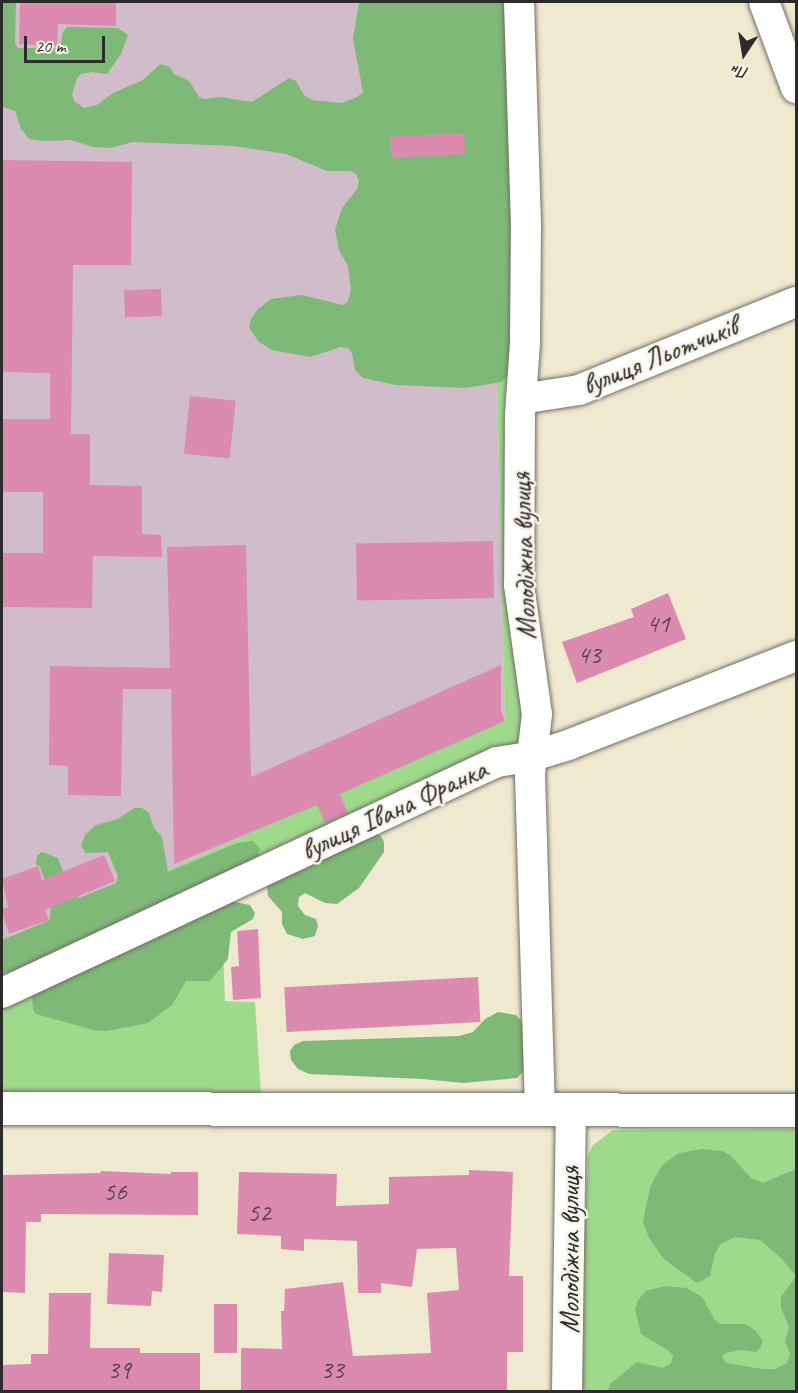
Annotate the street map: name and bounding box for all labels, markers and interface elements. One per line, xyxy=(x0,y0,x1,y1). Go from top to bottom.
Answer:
scale bar xyxy=(27,24,108,62)
north arrow xyxy=(714,24,774,84)
text: 20 m xyxy=(35,35,66,57)
text: Пн xyxy=(730,60,751,83)
street label: вулиця Льотчиків xyxy=(577,310,743,402)
street label: Молодіжна вулиця xyxy=(504,472,544,640)
house number: 41 xyxy=(646,608,670,640)
house number: 43 xyxy=(577,639,601,671)
street label: вулиця Івана Франка xyxy=(296,752,492,868)
street label: Молодіжна вулиця xyxy=(553,1166,587,1334)
house number: 56 xyxy=(103,1176,127,1208)
house number: 52 xyxy=(247,1197,271,1229)
house number: 39 xyxy=(107,1354,131,1386)
house number: 33 xyxy=(320,1354,344,1386)

